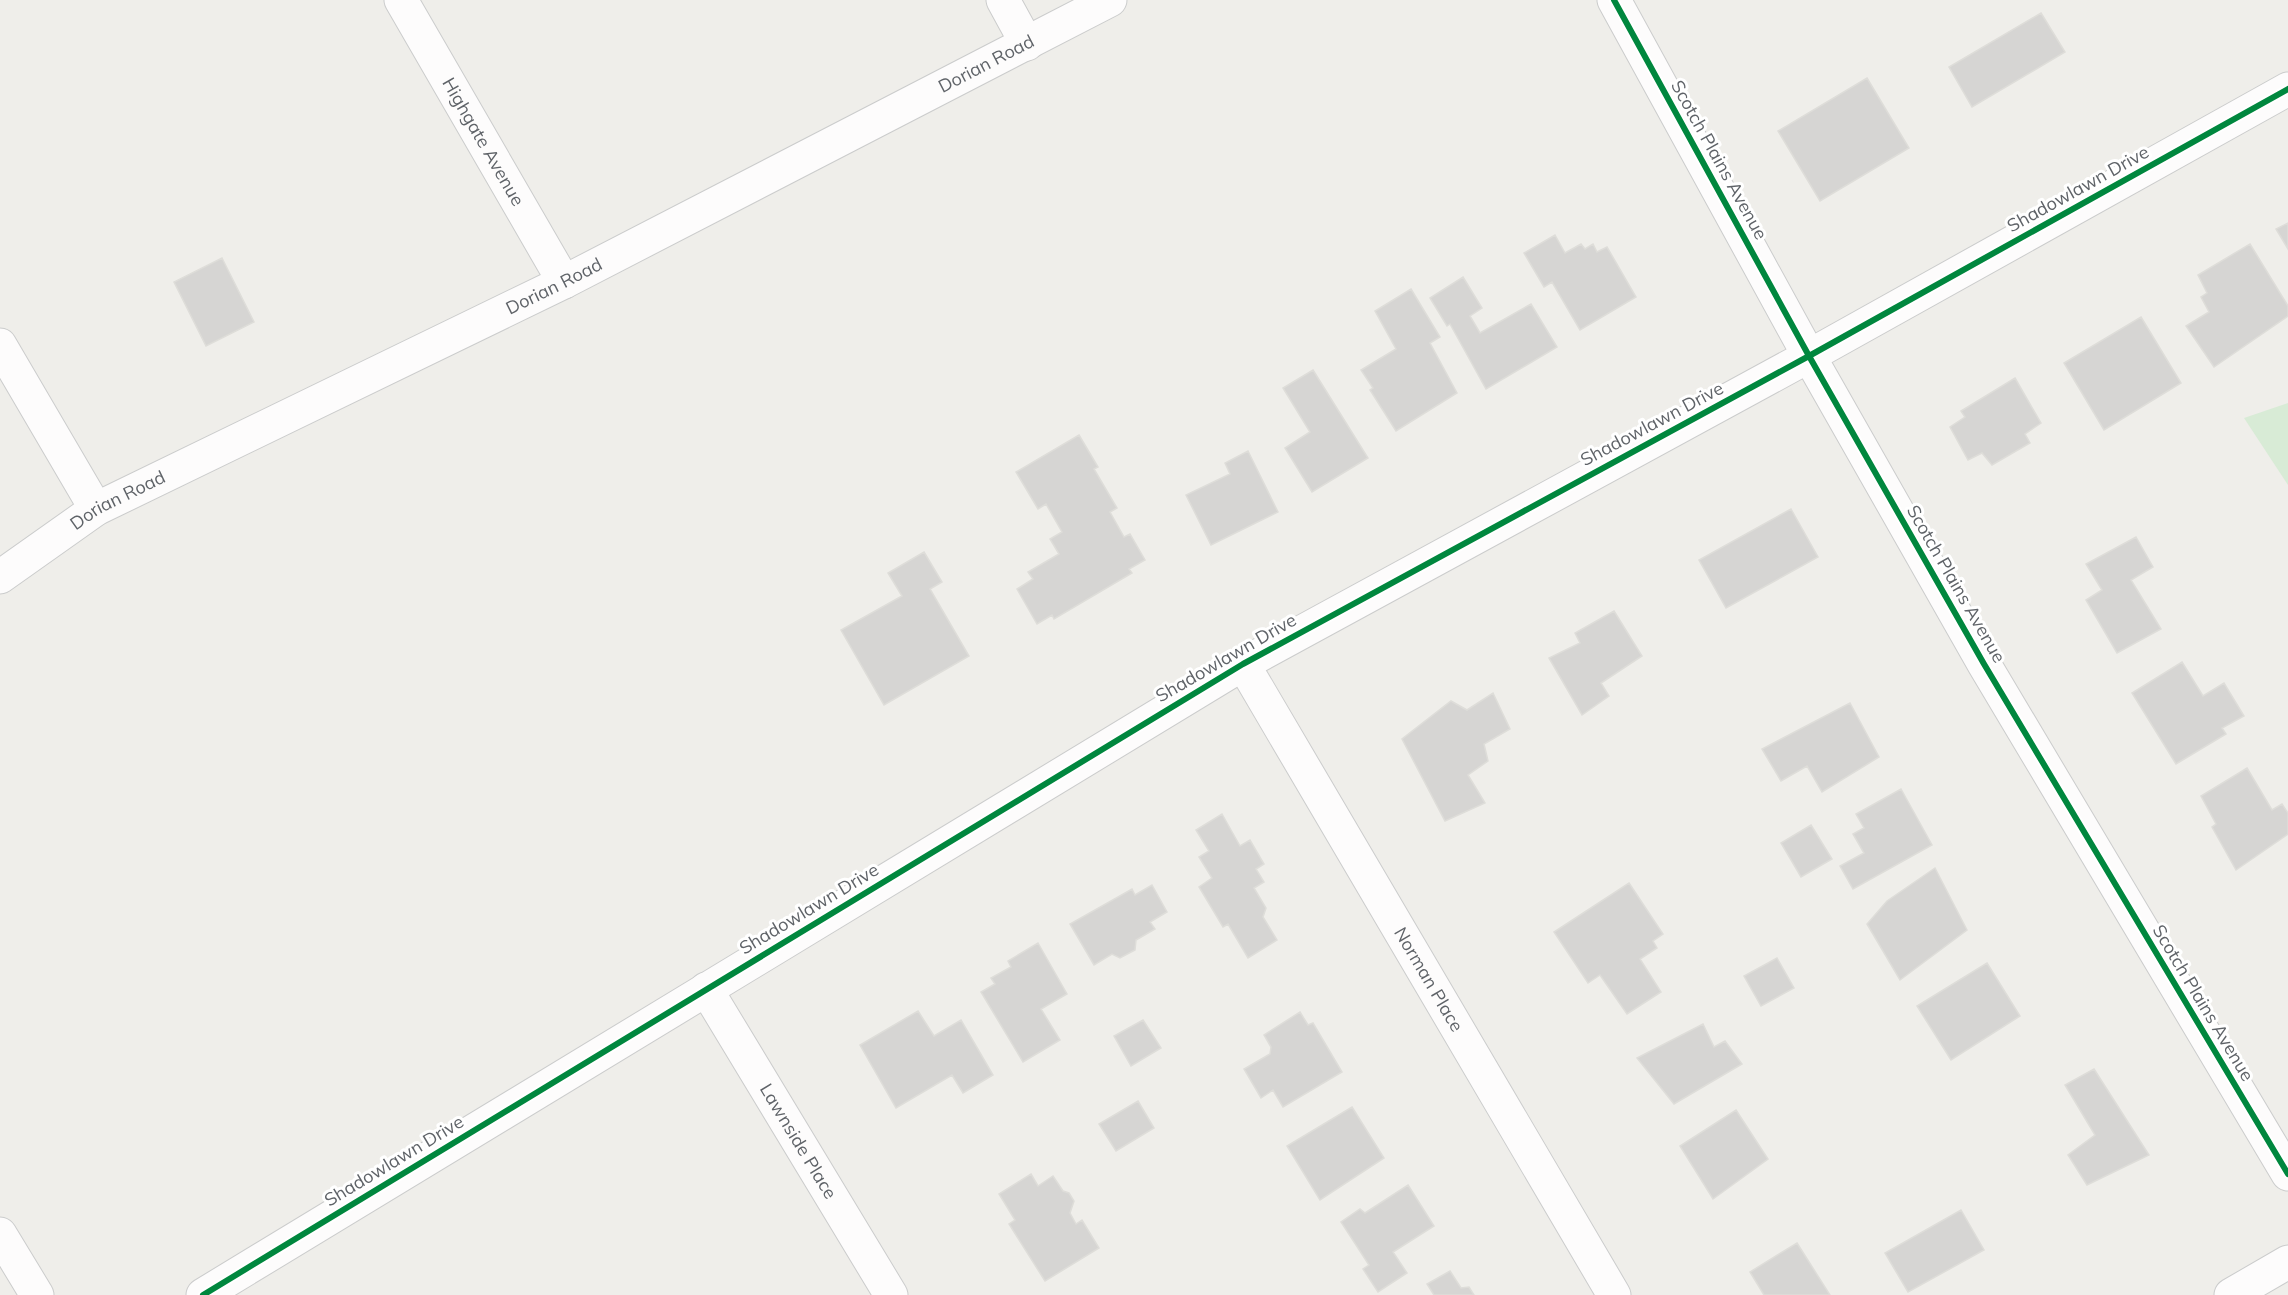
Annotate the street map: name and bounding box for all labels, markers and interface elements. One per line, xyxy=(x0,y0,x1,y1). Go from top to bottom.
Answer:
street label: Dorian Road xyxy=(934,29,1038,98)
street label: Highgate Avenue xyxy=(437,73,530,210)
street label: Scotch Plains Avenue xyxy=(1666,76,1773,243)
street label: Shadowlawn Drive xyxy=(2003,140,2153,237)
street label: Dorian Road xyxy=(502,252,606,319)
street label: Shadowlawn Drive xyxy=(1576,376,1727,471)
street label: Dorian Road xyxy=(65,465,169,535)
street label: Scotch Plains Avenue xyxy=(1902,501,2011,667)
street label: Shadowlawn Drive xyxy=(1151,608,1300,707)
street label: Shadowlawn Drive xyxy=(735,858,883,959)
street label: Scotch Plains Avenue xyxy=(2148,920,2259,1085)
street label: Norman Place xyxy=(1389,923,1469,1036)
street label: Lawnside Place xyxy=(755,1079,842,1203)
street label: Shadowlawn Drive xyxy=(320,1110,468,1211)

